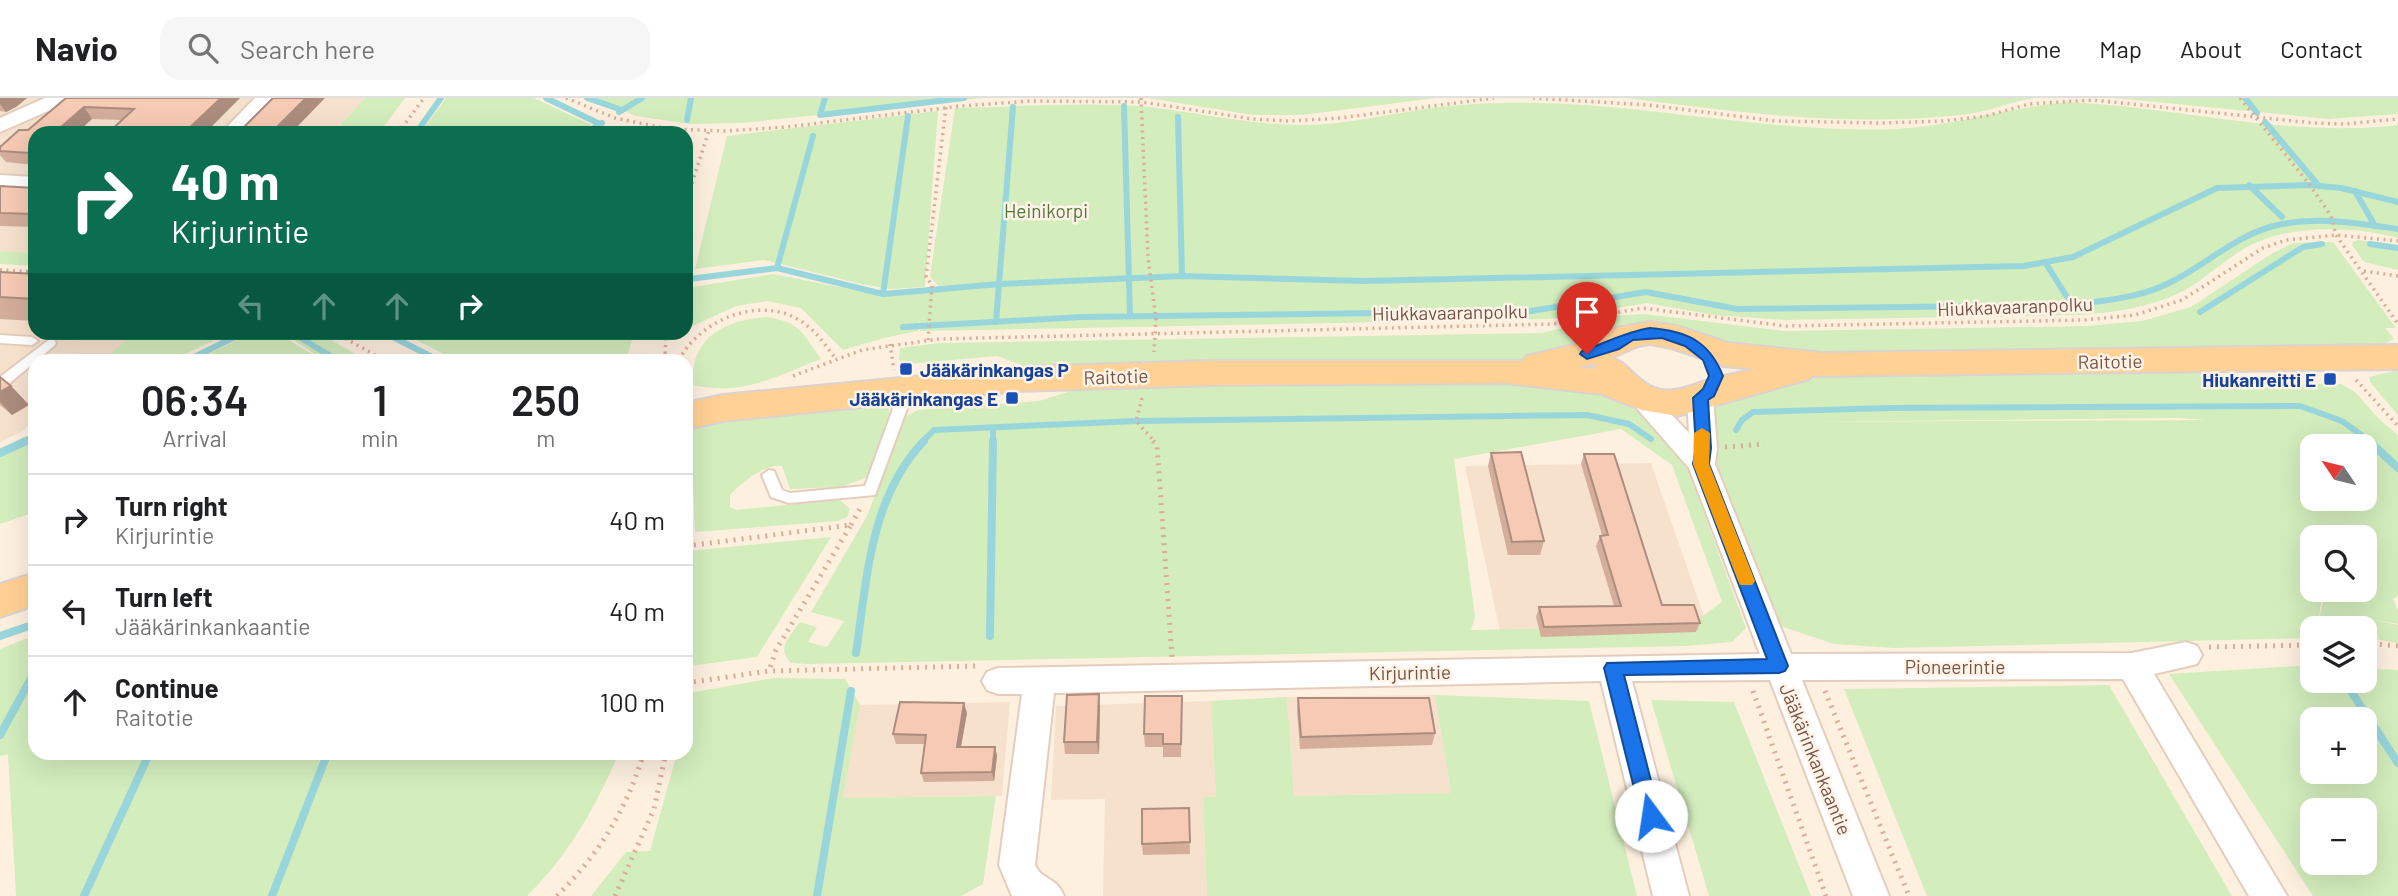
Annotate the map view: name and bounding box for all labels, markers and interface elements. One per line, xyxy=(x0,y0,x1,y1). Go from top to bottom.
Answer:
search box xyxy=(160,17,650,80)
text: Navio xyxy=(35,28,118,68)
icon: search xyxy=(184,29,222,67)
text: Search here xyxy=(240,33,375,64)
text: Home xyxy=(2000,34,2061,63)
text: Map xyxy=(2099,34,2142,63)
text: About xyxy=(2180,34,2242,63)
text: Contact xyxy=(2280,34,2363,63)
text: 40 m xyxy=(171,151,279,210)
icon: right xyxy=(56,154,147,245)
park label: Heinikorpi xyxy=(1004,199,1088,222)
text: Kirjurintie xyxy=(171,211,309,249)
pin xyxy=(1557,282,1617,354)
icon: left xyxy=(232,287,270,325)
icon: ahead xyxy=(305,287,343,325)
icon: ahead xyxy=(378,287,416,325)
icon: right xyxy=(451,287,489,325)
street label: Hiukkavaaranpolku xyxy=(1937,292,2093,320)
icon: arrive xyxy=(1568,293,1606,331)
street label: Hiukkavaaranpolku xyxy=(1372,299,1528,325)
street label: Raitotie xyxy=(2077,349,2143,373)
place label: Jääkärinkangas P xyxy=(920,358,1069,381)
marker: Jääkärinkangas P xyxy=(898,361,914,377)
street label: Raitotie xyxy=(1083,363,1149,389)
place label: Hiukanreitti E xyxy=(2202,368,2316,391)
marker: Hiukanreitti E xyxy=(2322,371,2338,387)
text: 06:34 xyxy=(141,374,249,424)
text: 1 xyxy=(372,374,387,424)
text: 250 xyxy=(511,374,580,424)
place label: Jääkärinkangas E xyxy=(849,387,998,410)
marker: Jääkärinkangas E xyxy=(1004,390,1020,406)
text: Arrival xyxy=(162,424,227,452)
text: min xyxy=(361,424,398,452)
text: m xyxy=(536,424,555,452)
north arrow xyxy=(2300,434,2376,511)
map controls xyxy=(2300,434,2377,875)
text: Turn right xyxy=(115,490,228,521)
icon: right xyxy=(56,501,94,539)
text: 40 m xyxy=(609,504,665,535)
text: Kirjurintie xyxy=(115,521,214,549)
button: search xyxy=(2300,525,2377,602)
text: Turn left xyxy=(115,581,213,612)
icon: left xyxy=(56,592,94,630)
text: 40 m xyxy=(609,595,665,626)
text: Jääkärinkankaantie xyxy=(115,612,311,640)
button: layers xyxy=(2300,616,2377,693)
street label: Pioneerintie xyxy=(1905,655,2005,678)
street label: Kirjurintie xyxy=(1369,660,1451,684)
text: Continue xyxy=(115,672,219,703)
street label: Jääkärinkankaantie xyxy=(1775,680,1857,838)
icon: ahead xyxy=(56,683,94,721)
text: 100 m xyxy=(600,686,665,717)
text: Raitotie xyxy=(115,703,194,731)
button: + xyxy=(2300,707,2377,784)
position arrow xyxy=(1614,779,1688,853)
button: − xyxy=(2300,798,2377,875)

